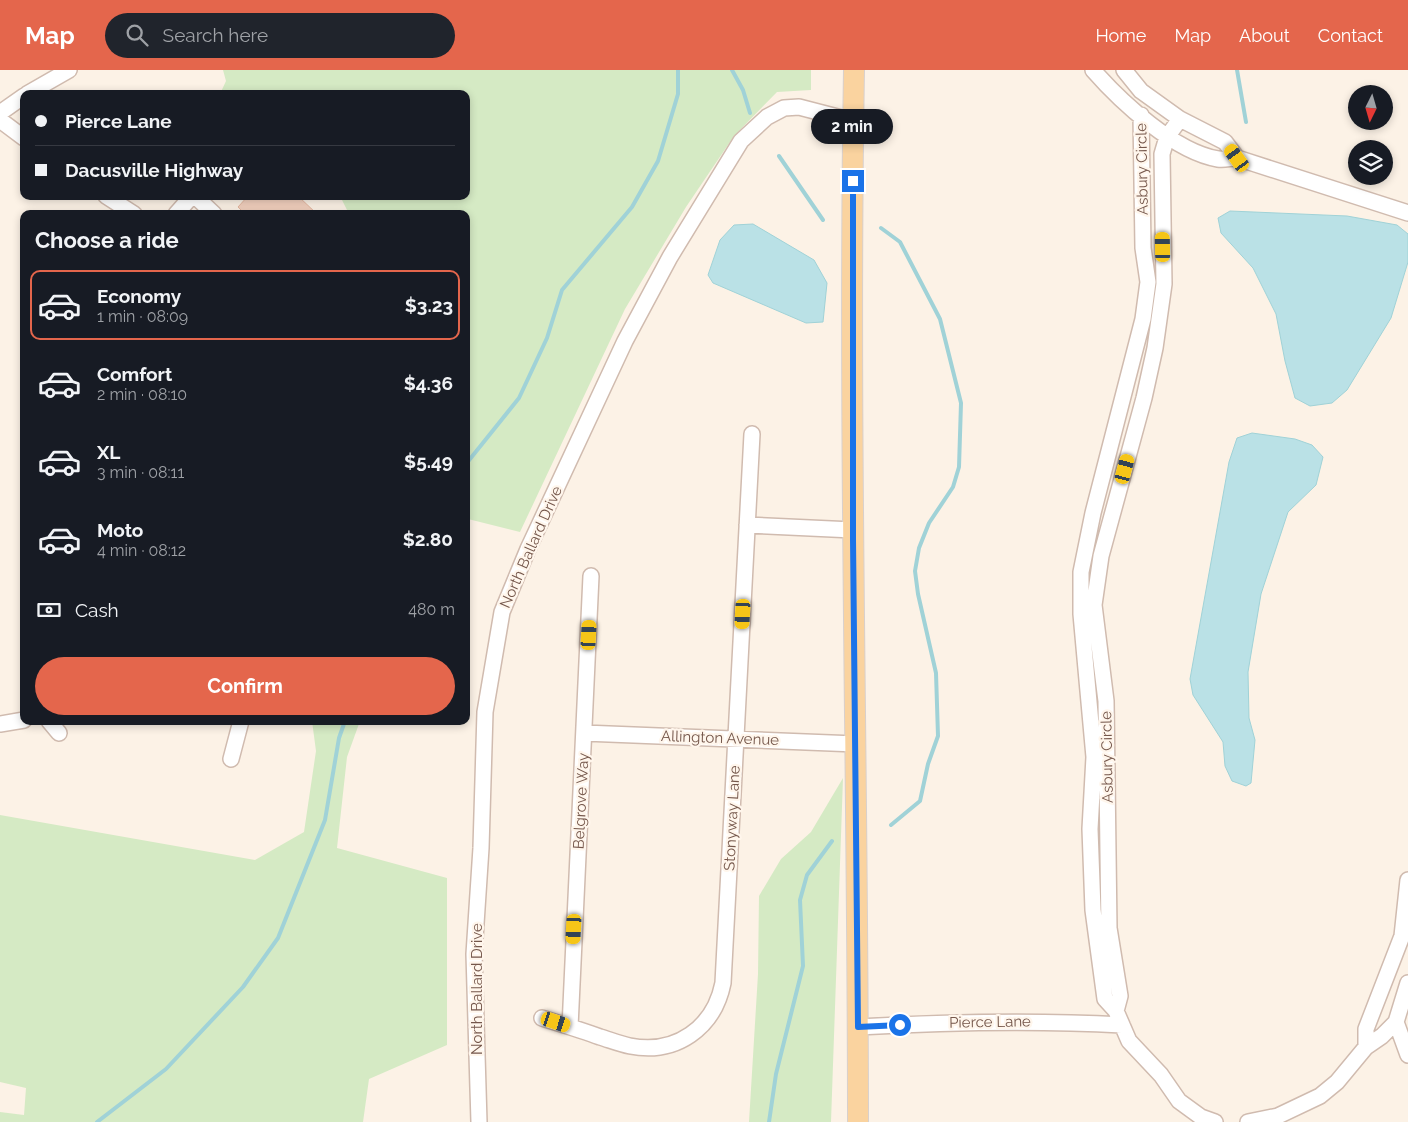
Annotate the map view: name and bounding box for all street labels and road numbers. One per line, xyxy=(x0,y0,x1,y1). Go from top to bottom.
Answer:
street label: Asbury Circle xyxy=(1132,123,1152,215)
street label: North Ballard Drive xyxy=(496,483,566,611)
street label: Asbury Circle xyxy=(1097,711,1117,803)
street label: Allington Avenue xyxy=(661,727,780,749)
street label: Belgrove Way xyxy=(569,752,593,850)
street label: Stonyway Lane xyxy=(720,765,744,871)
street label: North Ballard Drive xyxy=(468,923,486,1055)
street label: Pierce Lane xyxy=(949,1012,1031,1032)

